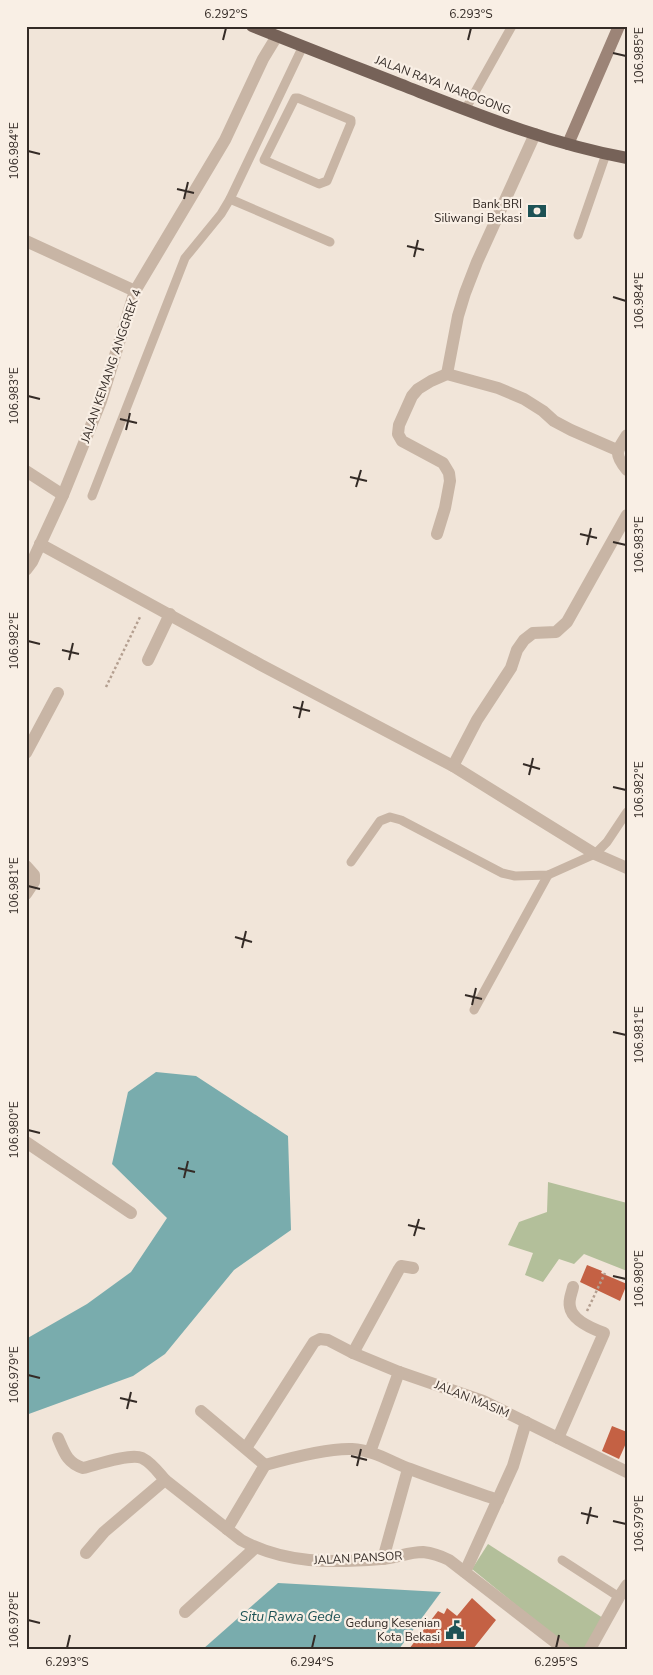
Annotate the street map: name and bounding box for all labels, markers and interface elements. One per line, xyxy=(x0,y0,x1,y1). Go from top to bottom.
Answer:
text: 6.292°S xyxy=(204,6,248,22)
text: 6.293°S xyxy=(449,6,493,22)
text: 106.985°E xyxy=(631,27,647,85)
street label: JALAN RAYA NAROGONG xyxy=(372,51,513,118)
text: 106.984°E xyxy=(6,122,22,180)
place label: Bank BRI Siliwangi Bekasi xyxy=(434,196,522,226)
bank icon: Bank BRI Siliwangi Bekasi xyxy=(526,200,548,222)
text: 106.984°E xyxy=(631,272,647,330)
street label: JALAN KEMANG ANGGREK 4 xyxy=(77,287,145,446)
text: 106.983°E xyxy=(6,367,22,425)
text: 106.983°E xyxy=(631,516,647,574)
text: 106.982°E xyxy=(6,612,22,670)
text: 106.982°E xyxy=(631,761,647,819)
text: 106.981°E xyxy=(6,857,22,915)
text: 106.981°E xyxy=(631,1006,647,1064)
text: 106.980°E xyxy=(6,1101,22,1159)
text: 106.980°E xyxy=(631,1250,647,1308)
text: 106.979°E xyxy=(6,1346,22,1404)
street label: JALAN MASIM xyxy=(431,1376,512,1421)
text: 106.979°E xyxy=(631,1495,647,1553)
street label: JALAN PANSOR xyxy=(312,1548,403,1568)
text: 106.978°E xyxy=(6,1591,22,1649)
water label: Situ Rawa Gede xyxy=(240,1607,341,1626)
place label: Gedung Kesenian Kota Bekasi xyxy=(346,1615,440,1645)
public building icon: Gedung Kesenian Kota Bekasi xyxy=(444,1619,466,1641)
text: 6.293°S xyxy=(45,1654,89,1670)
text: 6.294°S xyxy=(290,1654,334,1670)
text: 6.295°S xyxy=(534,1654,578,1670)

